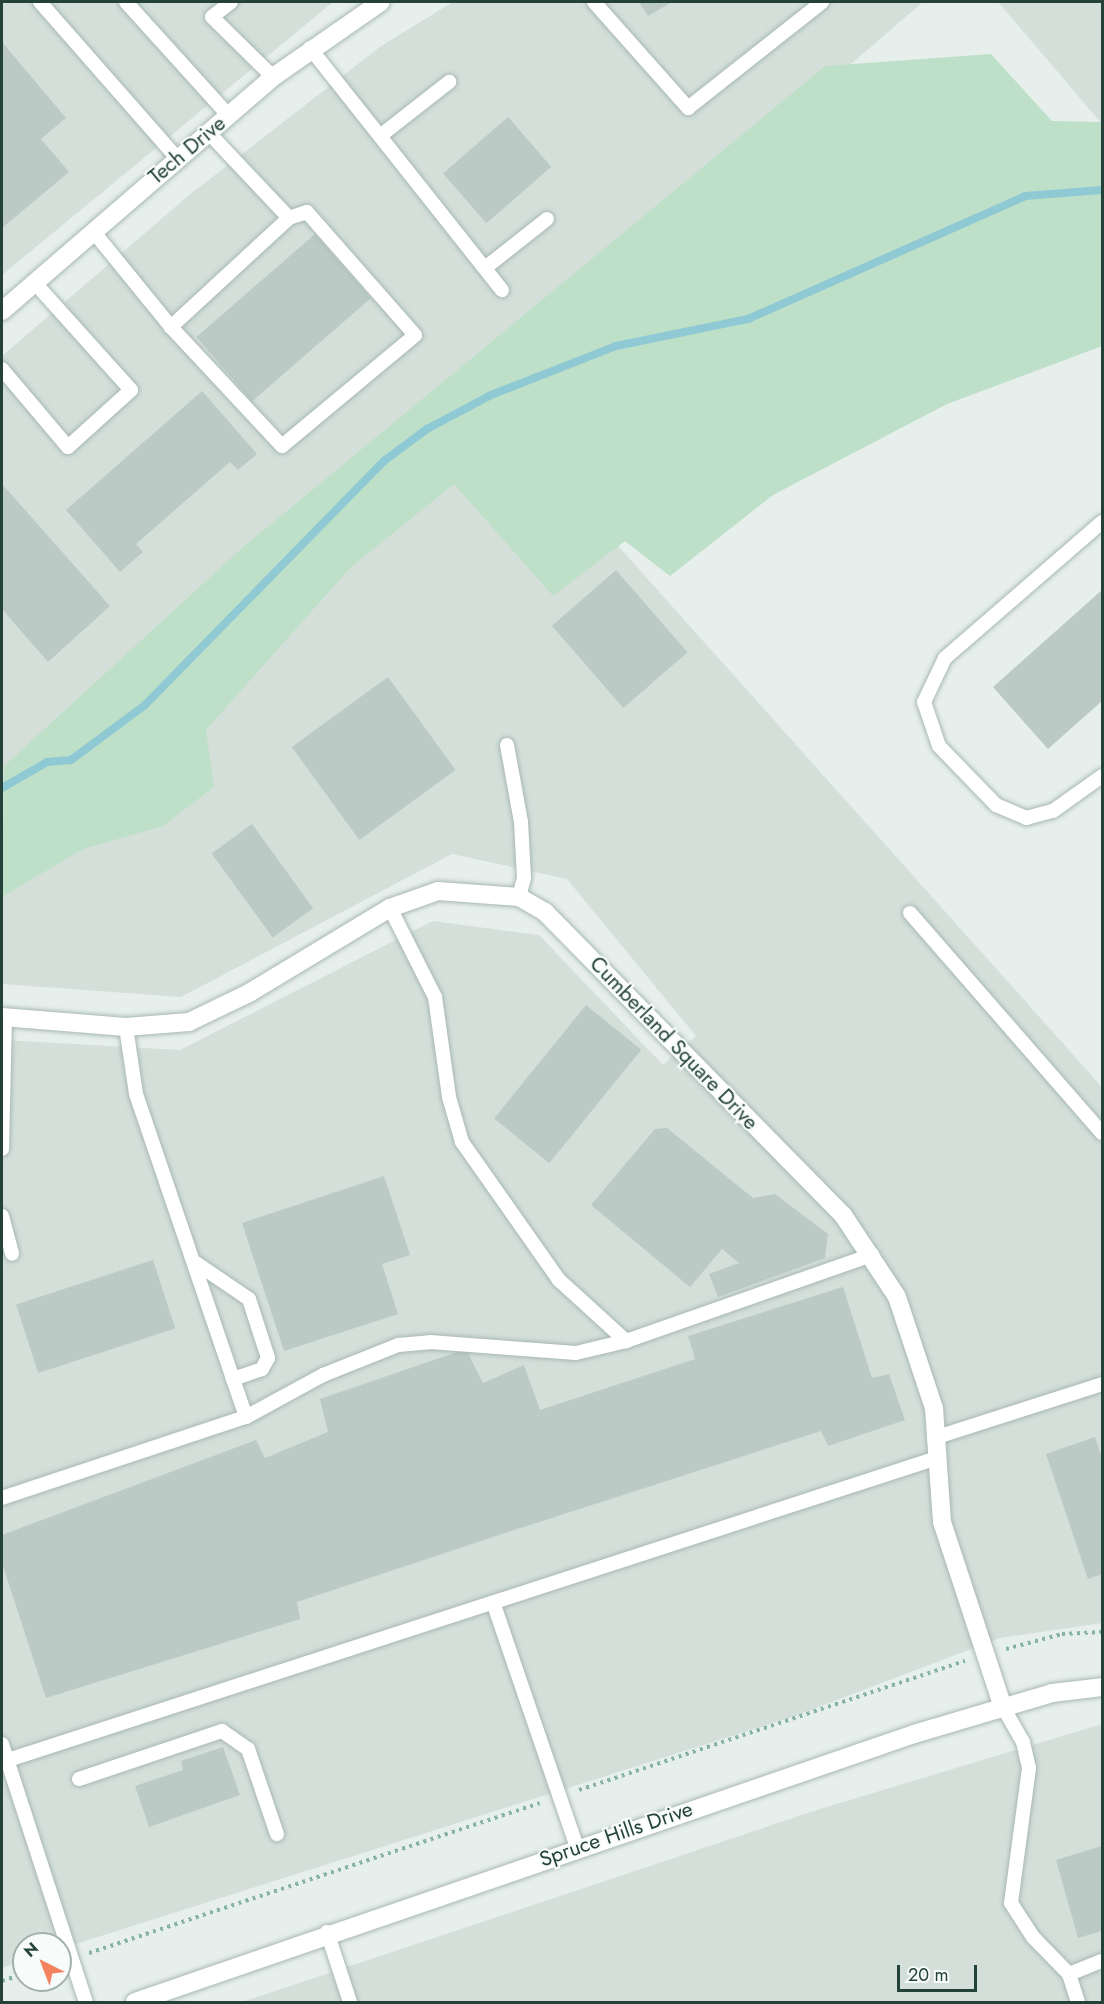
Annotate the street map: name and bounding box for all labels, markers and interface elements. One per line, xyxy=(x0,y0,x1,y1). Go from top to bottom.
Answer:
street label: Tech Drive xyxy=(143,111,231,189)
street label: Cumberland Square Drive xyxy=(585,951,763,1135)
street label: Spruce Hills Drive xyxy=(536,1796,696,1872)
north arrow xyxy=(12,1932,72,1992)
text: N xyxy=(19,1937,43,1963)
scale bar xyxy=(900,1953,980,1991)
text: 20 m xyxy=(908,1962,948,1988)

